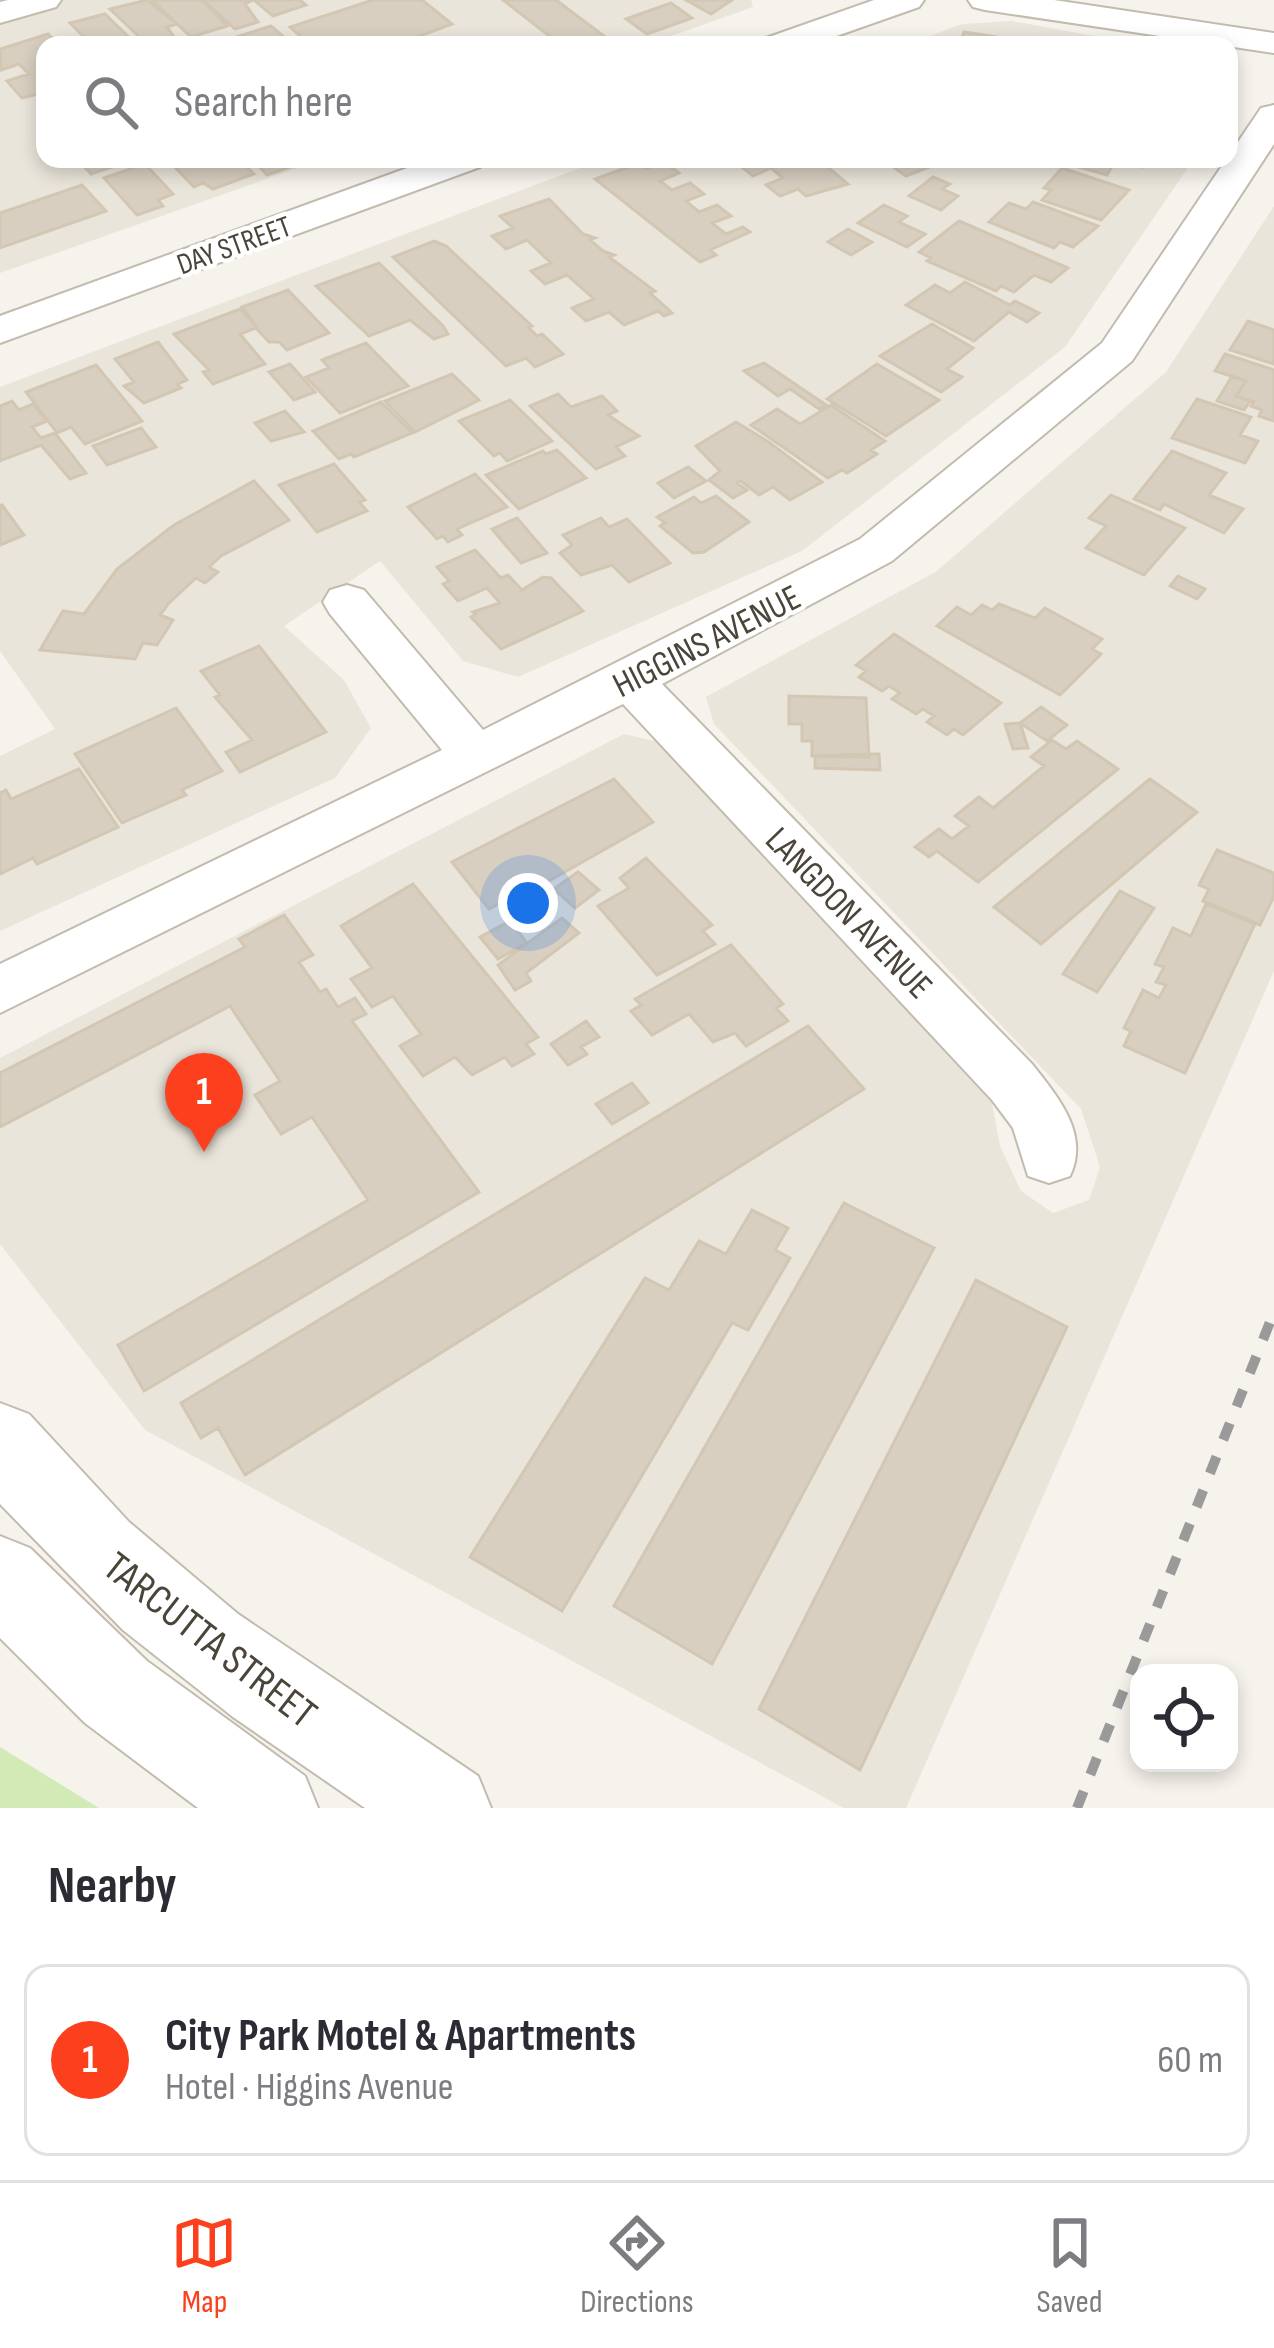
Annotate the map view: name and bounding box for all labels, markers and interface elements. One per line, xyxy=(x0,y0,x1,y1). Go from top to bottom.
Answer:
search box xyxy=(36,36,1238,168)
icon: search xyxy=(78,69,144,135)
text: Search here xyxy=(174,75,353,130)
street label: DAY STREET xyxy=(172,209,296,283)
street label: HIGGINS AVENUE xyxy=(606,577,808,708)
street label: LANGDON AVENUE xyxy=(756,819,941,1008)
your location xyxy=(498,873,558,933)
pin: 1 xyxy=(165,1053,243,1152)
street label: TARCUTTA STREET xyxy=(93,1542,326,1740)
map controls xyxy=(1130,1664,1238,1772)
button: locate xyxy=(1130,1664,1238,1772)
text: Nearby xyxy=(48,1856,177,1917)
text: City Park Motel & Apartments xyxy=(165,2009,636,2064)
text: 1 xyxy=(82,2037,98,2084)
text: 60 m xyxy=(1157,2037,1223,2084)
text: Hotel · Higgins Avenue xyxy=(165,2064,453,2111)
tab: Map xyxy=(171,2210,237,2322)
tab: Directions xyxy=(580,2210,694,2322)
tab: Saved xyxy=(1036,2210,1103,2322)

